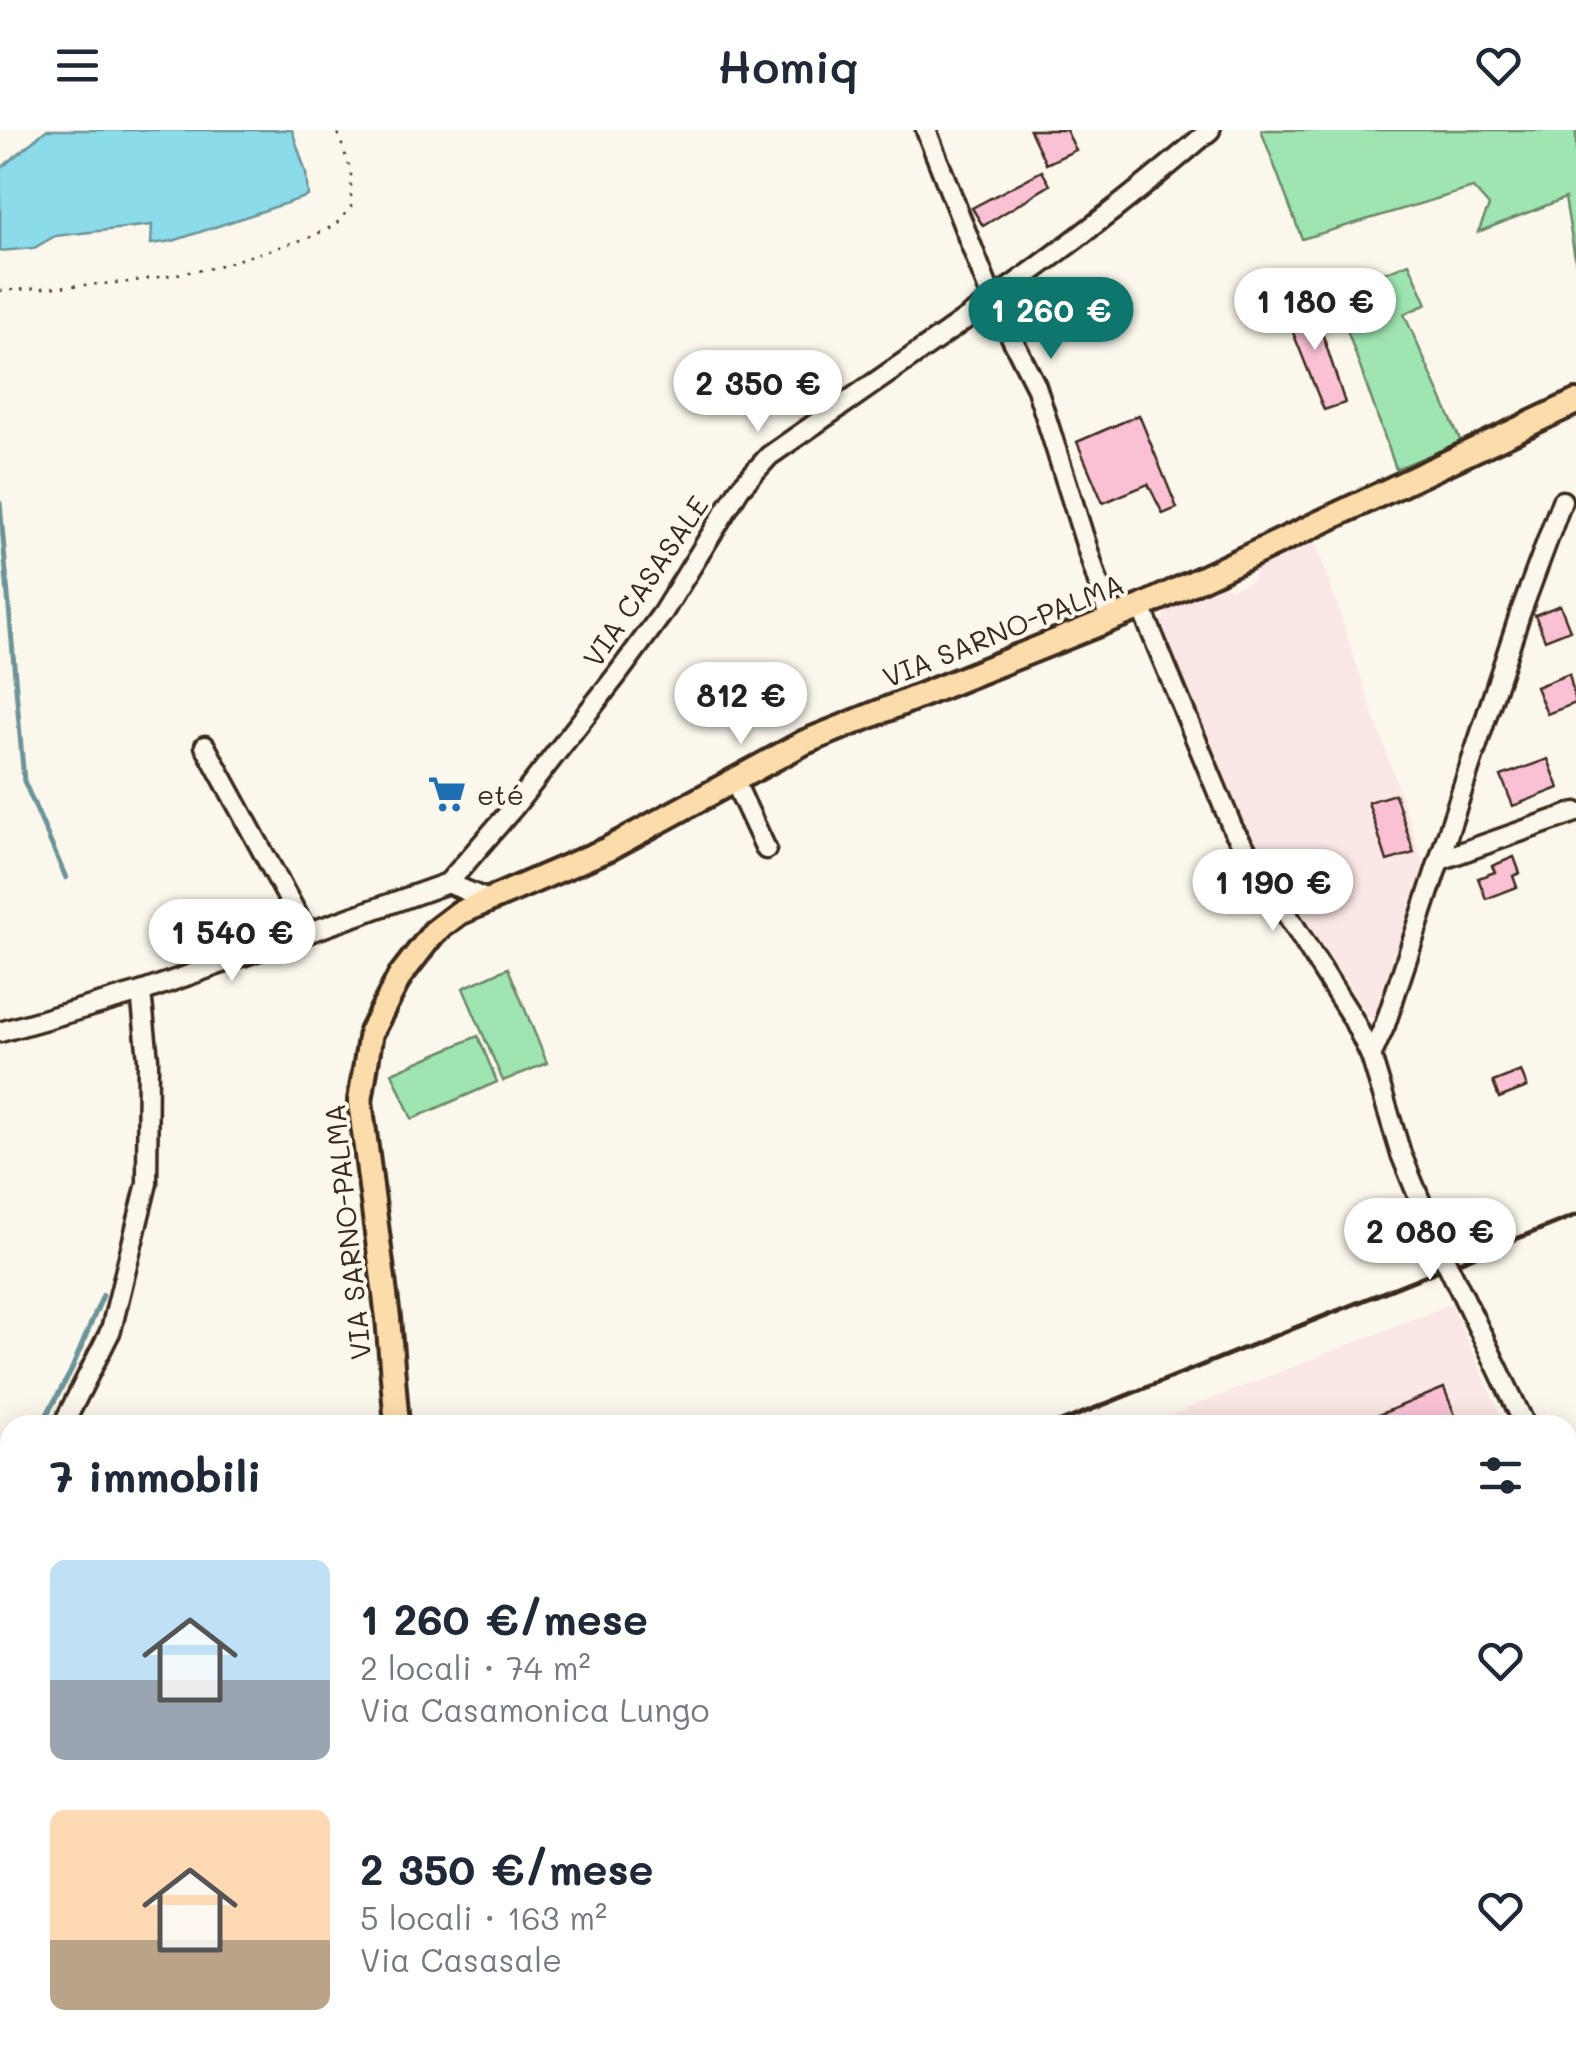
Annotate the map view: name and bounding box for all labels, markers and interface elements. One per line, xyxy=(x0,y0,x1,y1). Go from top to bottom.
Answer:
text: Homiq xyxy=(717,36,859,94)
icon: menu xyxy=(50,38,105,93)
icon: heart xyxy=(1471,38,1526,93)
pin: 1 180 € xyxy=(1223,268,1407,353)
pin: 1 260 € xyxy=(959,277,1143,362)
text: 1 180 € xyxy=(1256,279,1374,321)
text: 1 260 € xyxy=(991,288,1112,330)
pin: 2 350 € xyxy=(666,350,850,435)
text: 2 350 € xyxy=(695,361,821,403)
street label: VIA CASASALE xyxy=(574,488,716,674)
street label: VIA SARNO-PALMA xyxy=(877,565,1129,695)
pin: 812 € xyxy=(671,662,811,747)
text: 812 € xyxy=(696,673,786,715)
supermarket icon: eté xyxy=(426,773,468,815)
place label: eté xyxy=(477,776,524,812)
pin: 1 190 € xyxy=(1181,849,1365,934)
text: 1 190 € xyxy=(1214,860,1332,902)
pin: 1 540 € xyxy=(140,899,324,984)
text: 1 540 € xyxy=(171,910,293,952)
street label: VIA SARNO-PALMA xyxy=(316,1102,378,1362)
pin: 2 080 € xyxy=(1338,1198,1522,1283)
text: 2 080 € xyxy=(1366,1209,1494,1251)
text: 7 immobili xyxy=(50,1448,261,1503)
icon: filters xyxy=(1473,1448,1528,1503)
text: 1 260 €/mese xyxy=(360,1591,648,1646)
icon: home xyxy=(130,1600,250,1720)
icon: heart xyxy=(1473,1633,1528,1688)
text: 2 locali · 74 m² xyxy=(360,1646,591,1688)
text: Via Casamonica Lungo xyxy=(360,1688,709,1730)
text: 2 350 €/mese xyxy=(360,1841,654,1896)
icon: home xyxy=(130,1850,250,1970)
icon: heart xyxy=(1473,1883,1528,1938)
text: 5 locali · 163 m² xyxy=(360,1896,607,1938)
text: Via Casasale xyxy=(360,1938,562,1980)

